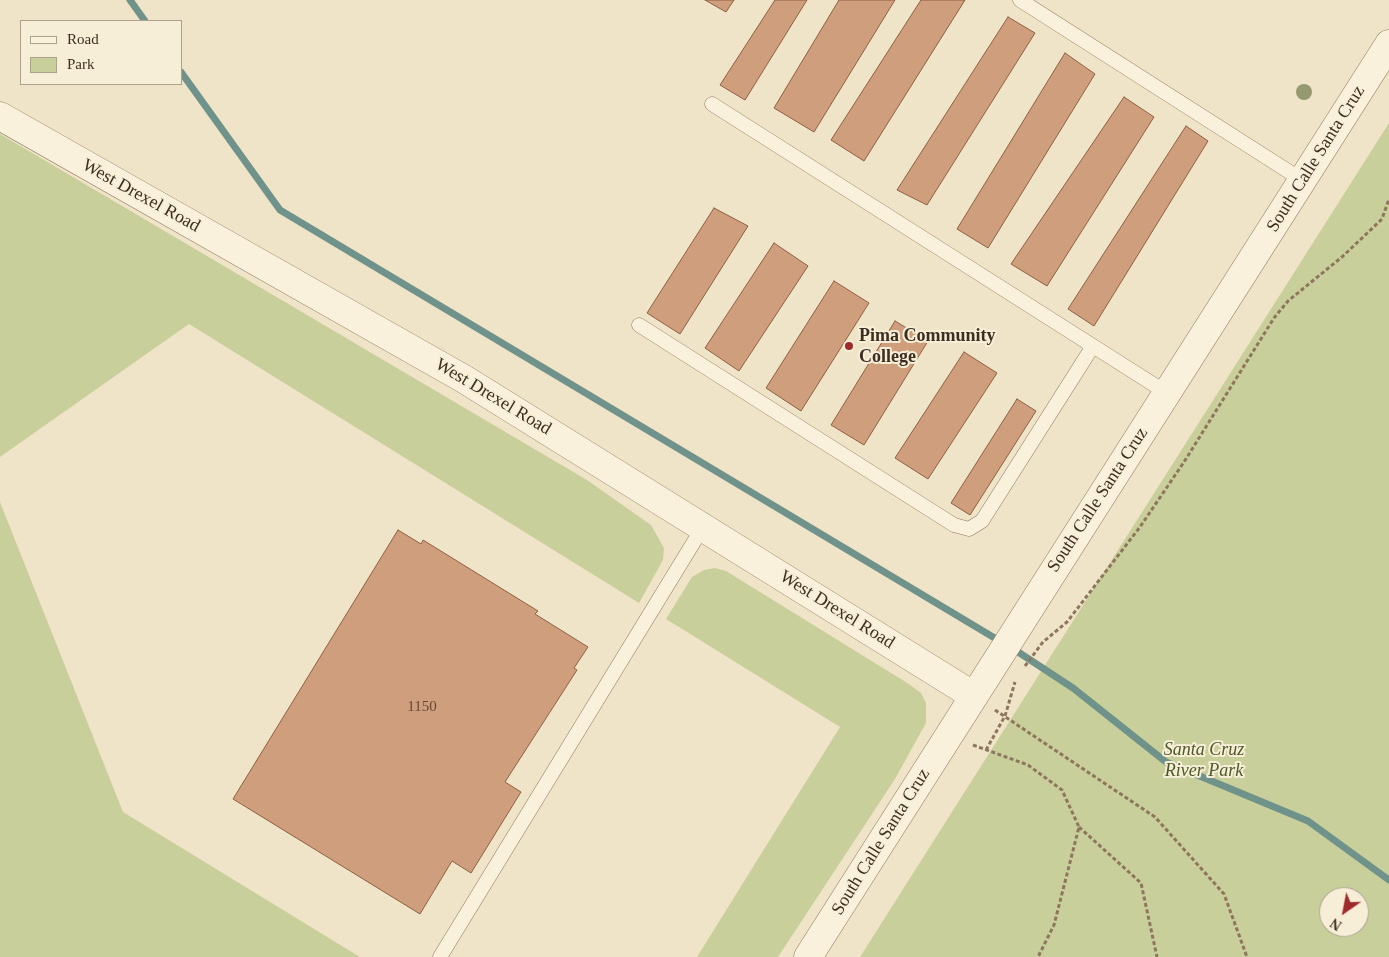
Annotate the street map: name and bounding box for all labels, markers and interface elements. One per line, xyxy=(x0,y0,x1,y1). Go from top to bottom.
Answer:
legend xyxy=(20,20,182,85)
text: Road xyxy=(67,31,99,47)
text: Park xyxy=(67,56,95,72)
street label: South Calle Santa Cruz xyxy=(1262,82,1370,236)
street label: West Drexel Road xyxy=(78,155,204,237)
place label: Pima Community College xyxy=(859,325,995,368)
marker: Pima Community College xyxy=(843,340,855,352)
street label: West Drexel Road xyxy=(431,354,555,440)
street label: South Calle Santa Cruz xyxy=(1043,423,1153,577)
street label: West Drexel Road xyxy=(776,566,898,654)
house number: 1150 xyxy=(407,698,437,716)
park label: Santa Cruz River Park xyxy=(1164,739,1244,782)
street label: South Calle Santa Cruz xyxy=(827,765,935,919)
north arrow xyxy=(1319,887,1369,937)
text: N xyxy=(1328,915,1344,933)

